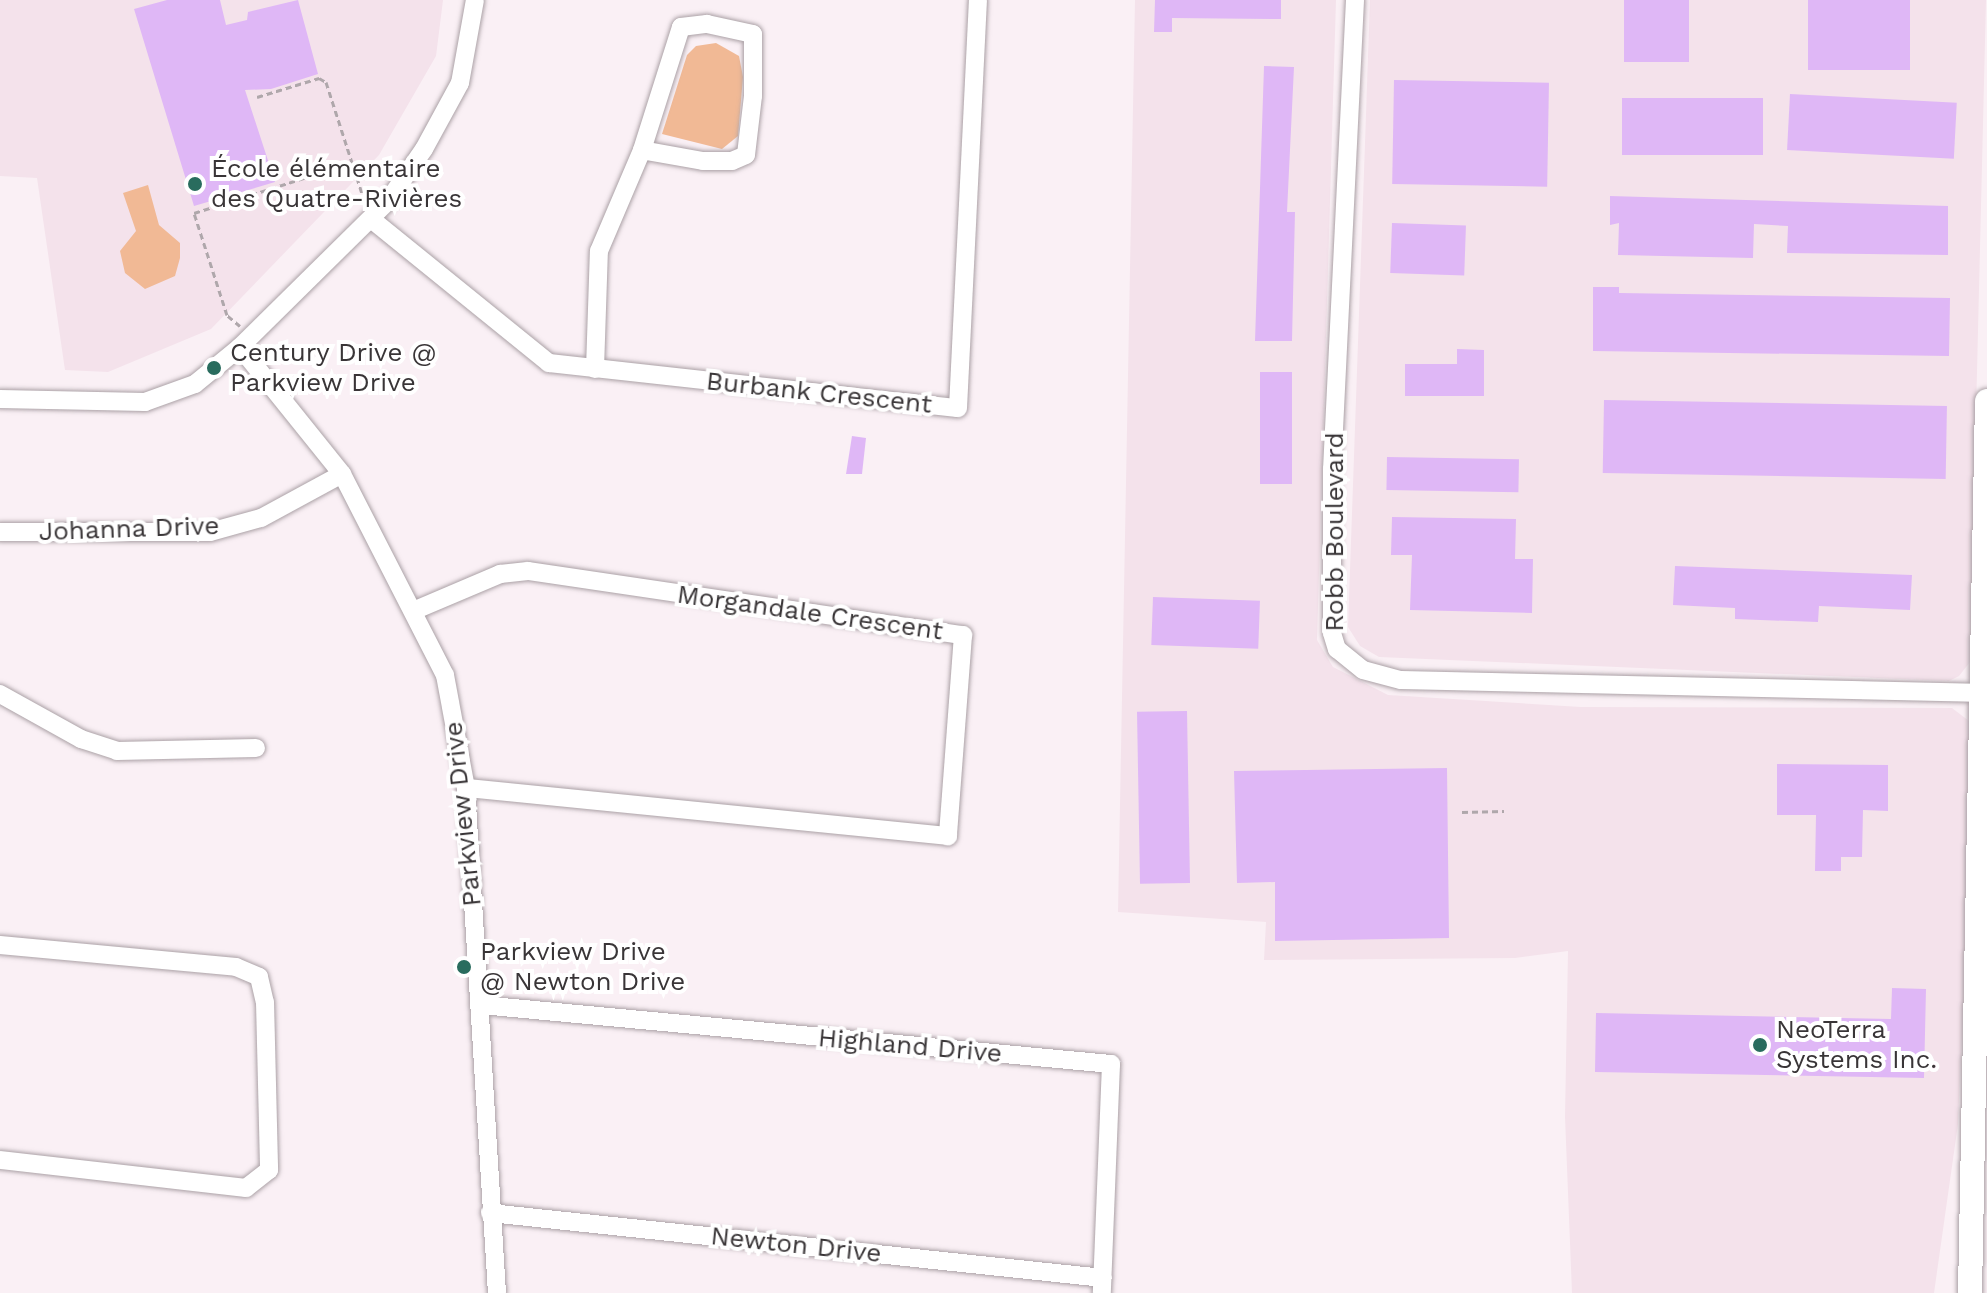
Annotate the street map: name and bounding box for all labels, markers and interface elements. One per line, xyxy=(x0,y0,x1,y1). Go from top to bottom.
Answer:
place label: École élémentaire des Quatre-Rivières xyxy=(211,153,462,214)
marker: École élémentaire des Quatre-Rivières xyxy=(186,175,204,193)
place label: Century Drive @ Parkview Drive xyxy=(230,337,437,398)
marker: Century Drive @ Parkview Drive xyxy=(205,359,223,377)
street label: Burbank Crescent xyxy=(704,366,934,420)
street label: Robb Boulevard xyxy=(1319,432,1351,632)
street label: Johanna Drive xyxy=(38,510,220,548)
street label: Morgandale Crescent xyxy=(675,579,945,647)
street label: Parkview Drive xyxy=(438,720,488,908)
place label: Parkview Drive @ Newton Drive xyxy=(480,936,685,998)
marker: Parkview Drive @ Newton Drive xyxy=(455,958,473,976)
place label: NeoTerra Systems Inc. xyxy=(1776,1014,1937,1076)
street label: Highland Drive xyxy=(817,1022,1003,1070)
marker: NeoTerra Systems Inc. xyxy=(1751,1036,1769,1054)
street label: Newton Drive xyxy=(709,1221,883,1269)

